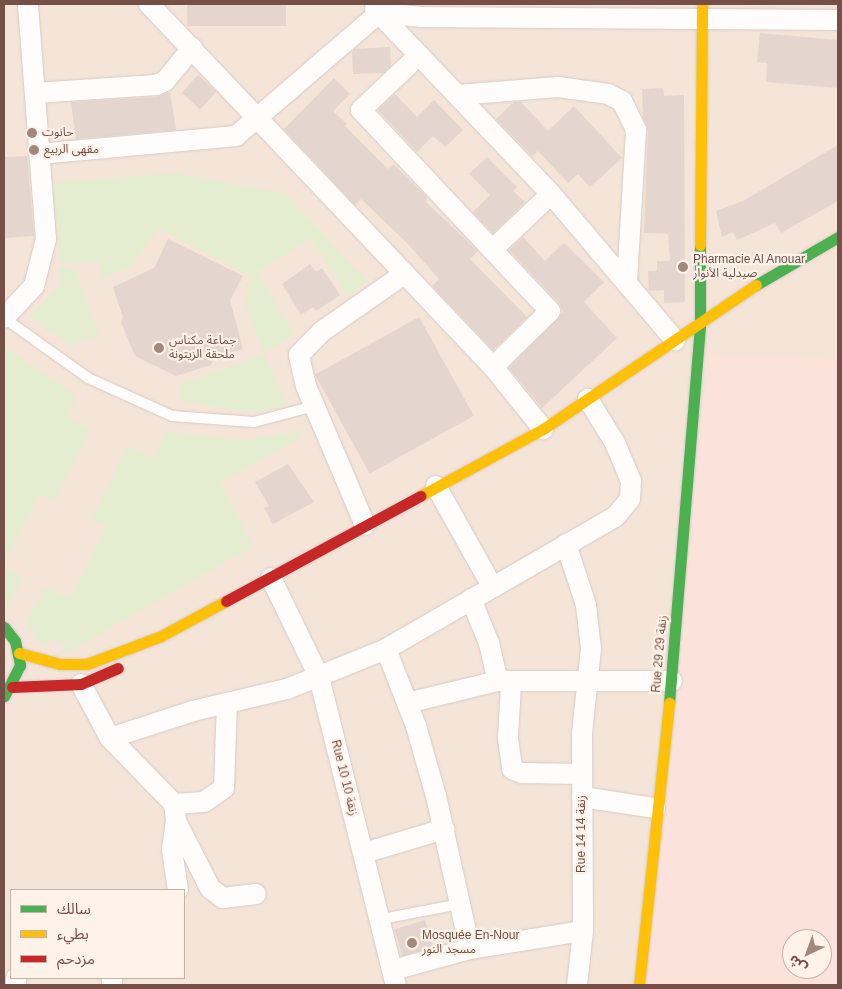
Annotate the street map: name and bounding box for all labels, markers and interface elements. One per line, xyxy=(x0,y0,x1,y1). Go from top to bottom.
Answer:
place label: حانوت xyxy=(42,126,73,140)
marker: حانوت xyxy=(26,127,38,139)
place label: مقهى الربيع xyxy=(44,143,99,157)
marker: مقهى الربيع xyxy=(28,144,40,156)
place label: Pharmacie Al Anouar صيدلية الأنوار xyxy=(693,253,806,281)
marker: Pharmacie Al Anouar صيدلية الأنوار xyxy=(677,261,689,273)
place label: جماعة مكناس ملحقة الزيتونة xyxy=(169,334,236,362)
marker: جماعة مكناس ملحقة الزيتونة xyxy=(153,342,165,354)
street label: Rue 29 زنقة 29 xyxy=(649,615,671,693)
street label: Rue 10 زنقة 10 xyxy=(328,739,360,817)
street label: Rue 14 زنقة 14 xyxy=(575,795,589,873)
legend xyxy=(10,889,185,979)
text: سالك xyxy=(57,900,91,917)
text: بطيء xyxy=(57,925,89,942)
place label: Mosquée En-Nour مسجد النور xyxy=(422,929,519,957)
north arrow xyxy=(782,929,832,979)
marker: Mosquée En-Nour مسجد النور xyxy=(406,937,418,949)
text: مزدحم xyxy=(57,950,95,967)
text: ش xyxy=(785,952,810,977)

